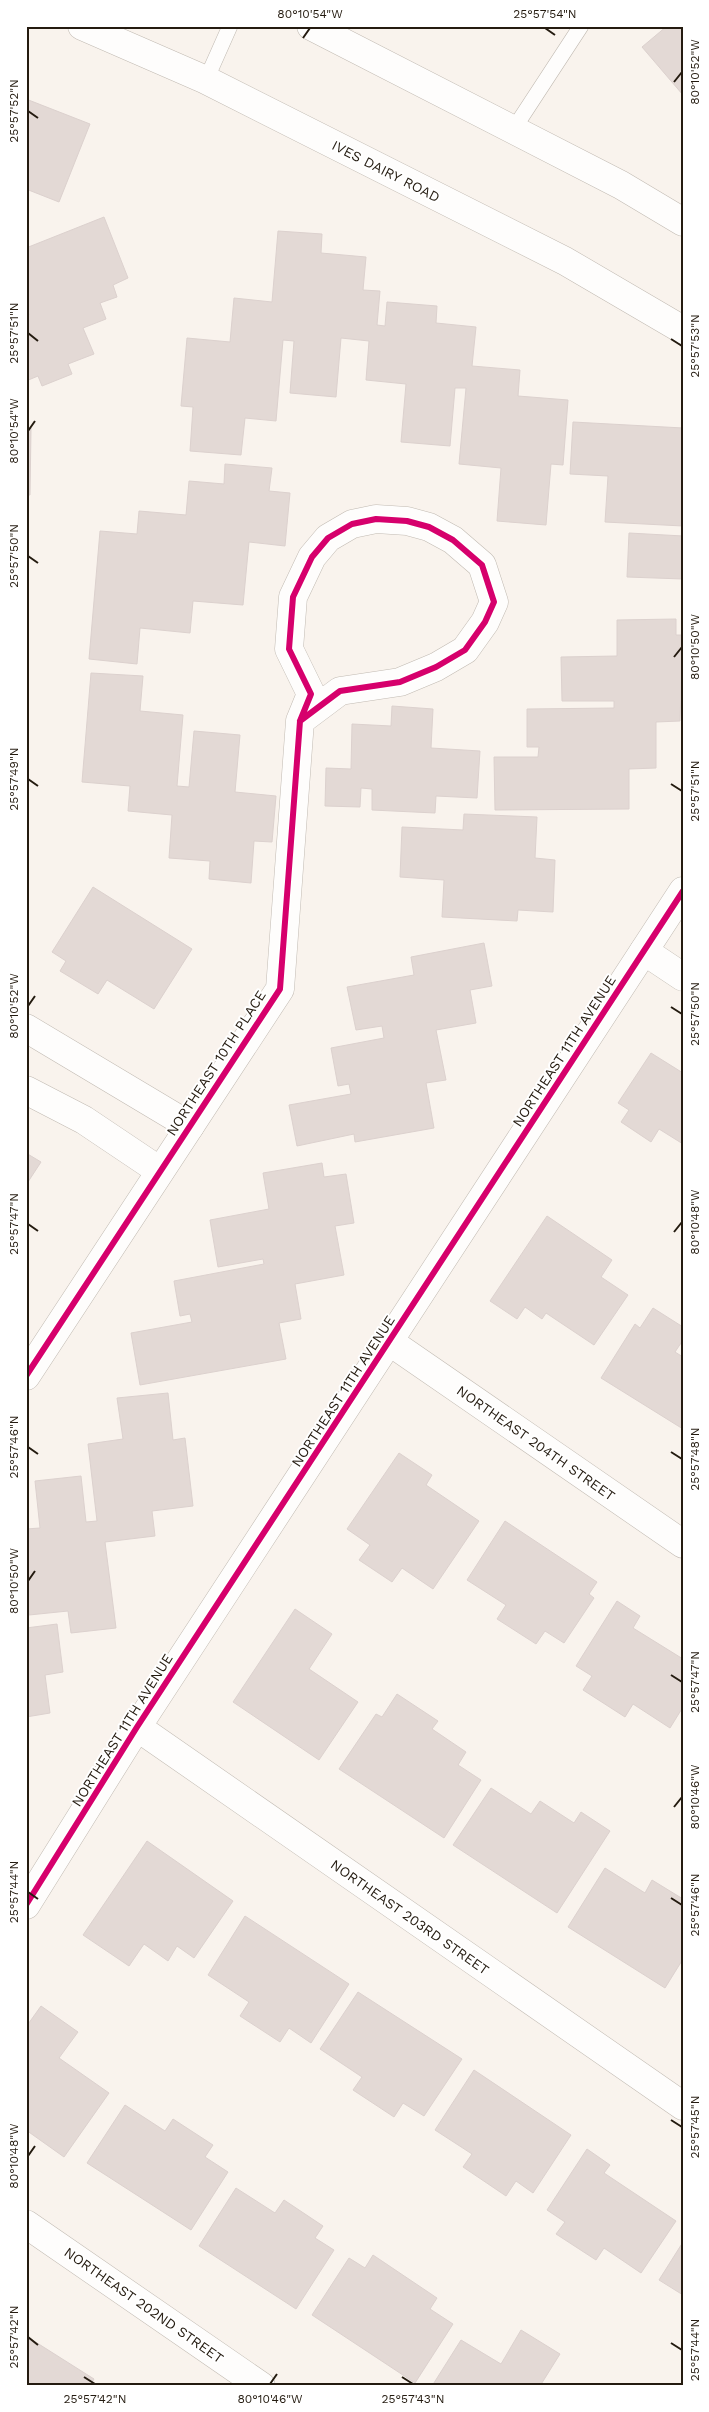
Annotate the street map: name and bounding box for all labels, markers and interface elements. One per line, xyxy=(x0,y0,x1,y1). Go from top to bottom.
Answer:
text: 80°10'54"W xyxy=(277,7,343,21)
text: 25°57'54"N xyxy=(513,7,577,21)
text: 80°10'52"W xyxy=(688,39,702,105)
text: 25°57'52"N xyxy=(7,79,21,143)
street label: IVES DAIRY ROAD xyxy=(329,137,443,205)
text: 25°57'51"N xyxy=(7,302,21,364)
text: 25°57'53"N xyxy=(688,314,702,378)
text: 80°10'54"W xyxy=(7,398,21,464)
text: 25°57'50"N xyxy=(7,524,21,588)
text: 80°10'50"W xyxy=(688,613,702,680)
text: 25°57'49"N xyxy=(7,747,21,811)
text: 25°57'51"N xyxy=(688,760,702,822)
street label: NORTHEAST 11TH AVENUE xyxy=(509,972,619,1130)
text: 80°10'52"W xyxy=(7,973,21,1039)
text: 25°57'50"N xyxy=(688,982,702,1046)
street label: NORTHEAST 10TH PLACE xyxy=(163,987,269,1139)
text: 80°10'48"W xyxy=(688,1189,702,1255)
text: 25°57'47"N xyxy=(7,1193,21,1255)
street label: NORTHEAST 11TH AVENUE xyxy=(288,1312,398,1470)
street label: NORTHEAST 204TH STREET xyxy=(454,1382,619,1504)
text: 25°57'46"N xyxy=(7,1415,21,1479)
text: 25°57'48"N xyxy=(688,1427,702,1491)
text: 80°10'50"W xyxy=(7,1547,21,1614)
street label: NORTHEAST 11TH AVENUE xyxy=(68,1651,176,1809)
text: 25°57'47"N xyxy=(688,1651,702,1713)
text: 80°10'46"W xyxy=(688,1764,702,1830)
street label: NORTHEAST 203RD STREET xyxy=(328,1856,493,1978)
text: 25°57'44"N xyxy=(7,1861,21,1923)
text: 25°57'46"N xyxy=(688,1873,702,1937)
text: 25°57'45"N xyxy=(688,2096,702,2158)
text: 80°10'48"W xyxy=(7,2123,21,2189)
street label: NORTHEAST 202ND STREET xyxy=(61,2244,227,2367)
text: 25°57'42"N xyxy=(7,2306,21,2368)
text: 25°57'44"N xyxy=(688,2319,702,2381)
text: 25°57'42"N xyxy=(64,2392,126,2406)
text: 80°10'46"W xyxy=(237,2392,303,2406)
text: 25°57'43"N xyxy=(382,2392,444,2406)

